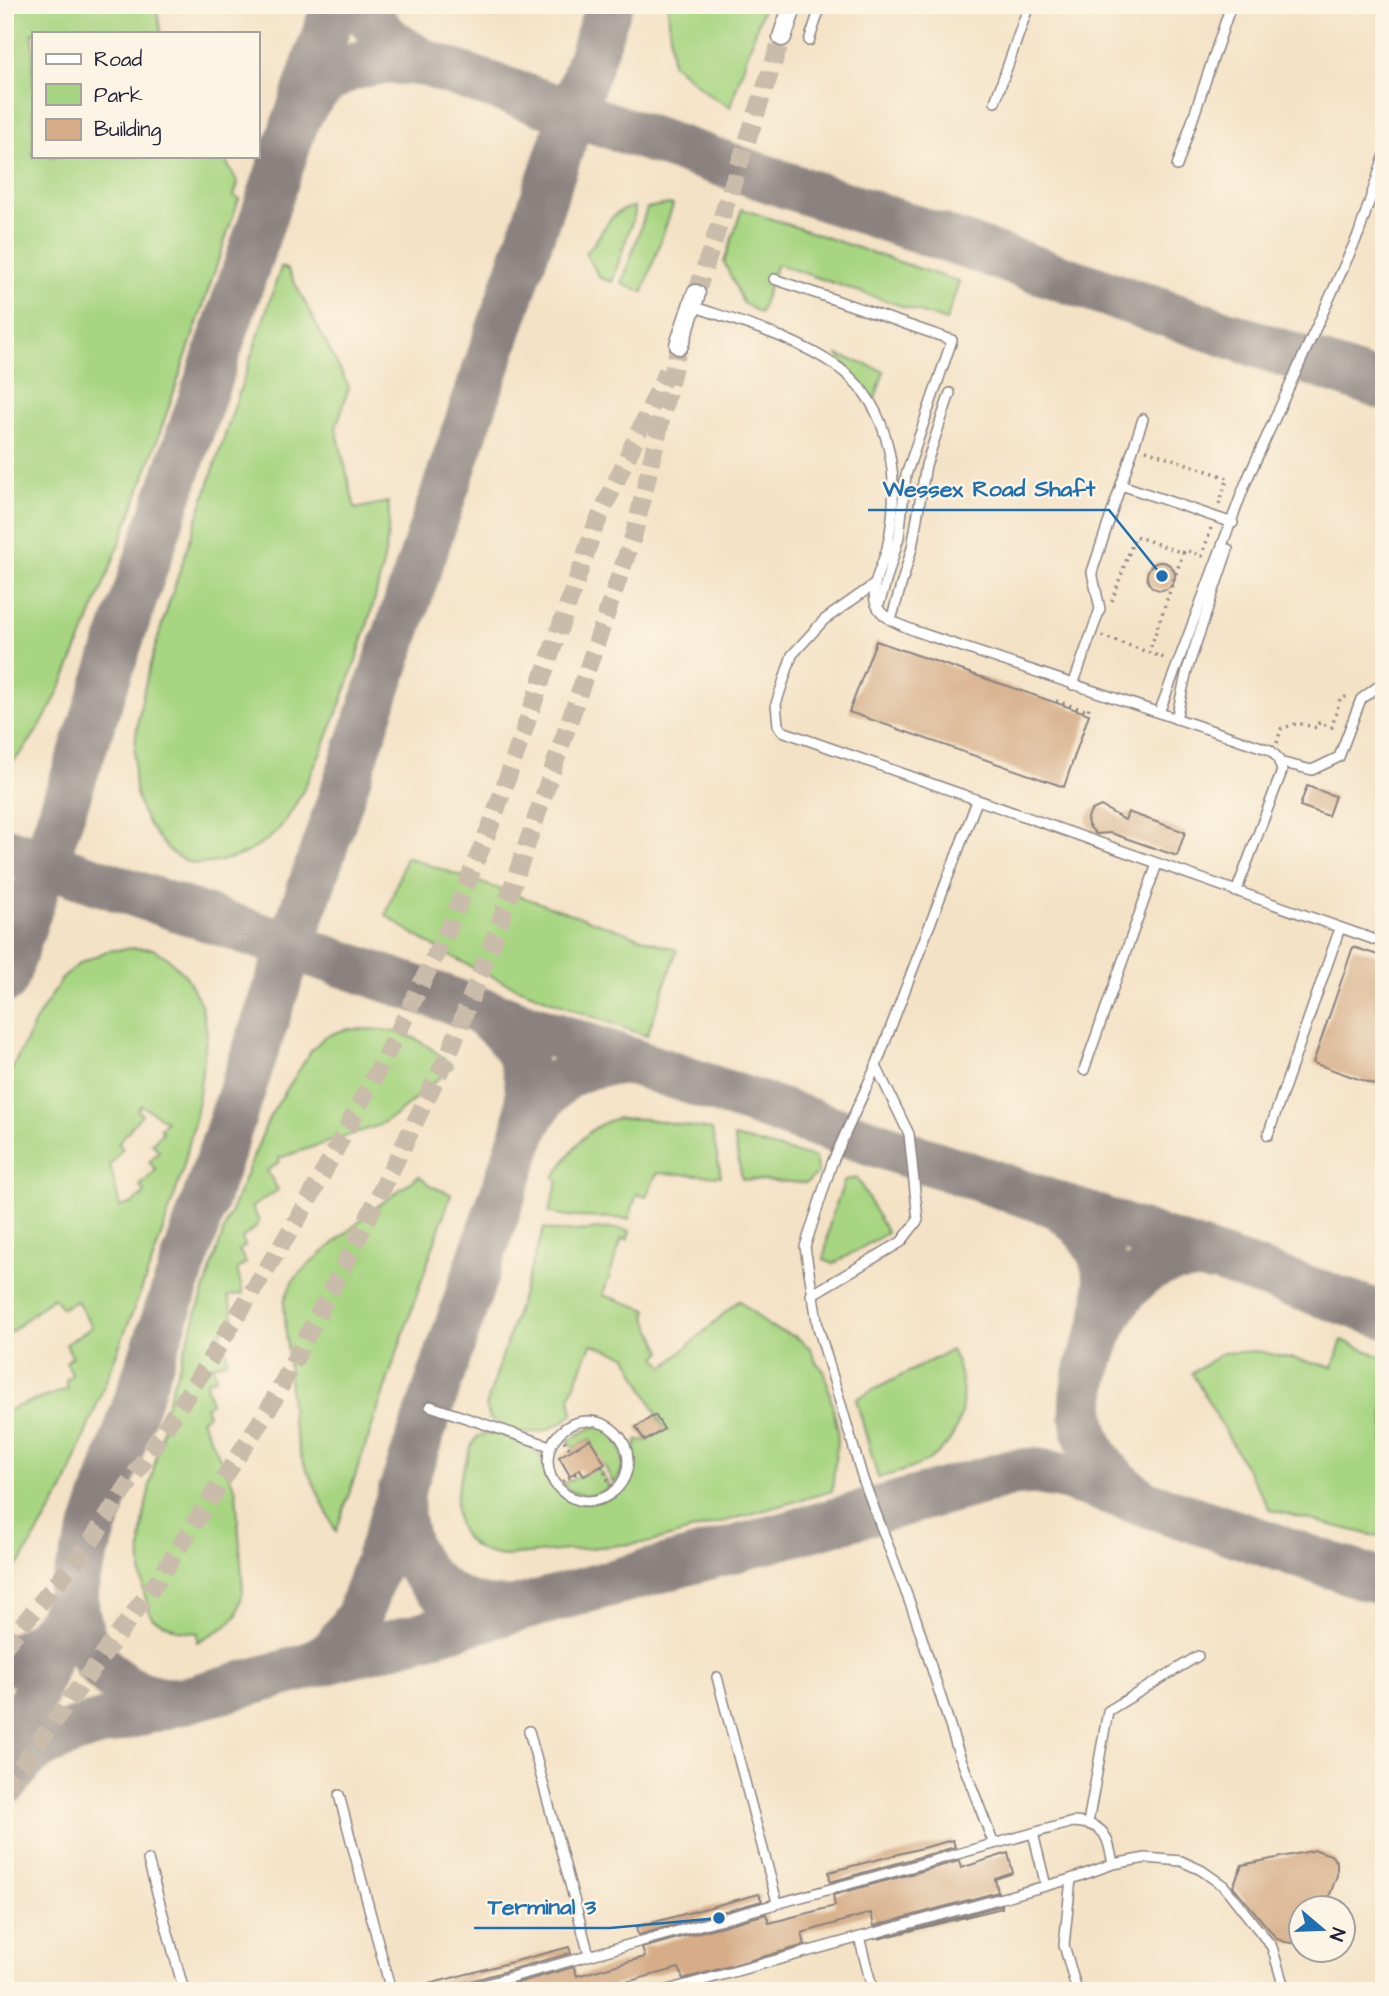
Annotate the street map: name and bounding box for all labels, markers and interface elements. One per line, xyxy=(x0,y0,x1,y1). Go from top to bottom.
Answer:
legend xyxy=(32,32,259,158)
text: Road xyxy=(94,45,142,74)
text: Park xyxy=(94,81,143,110)
text: Building xyxy=(94,115,162,146)
callout: Wessex Road Shaft xyxy=(868,466,1109,510)
text: Wessex Road Shaft xyxy=(882,473,1096,505)
callout: Terminal 3 xyxy=(474,1884,610,1928)
text: Terminal 3 xyxy=(487,1891,597,1923)
north arrow xyxy=(1288,1895,1358,1965)
text: N xyxy=(1322,1924,1351,1944)

